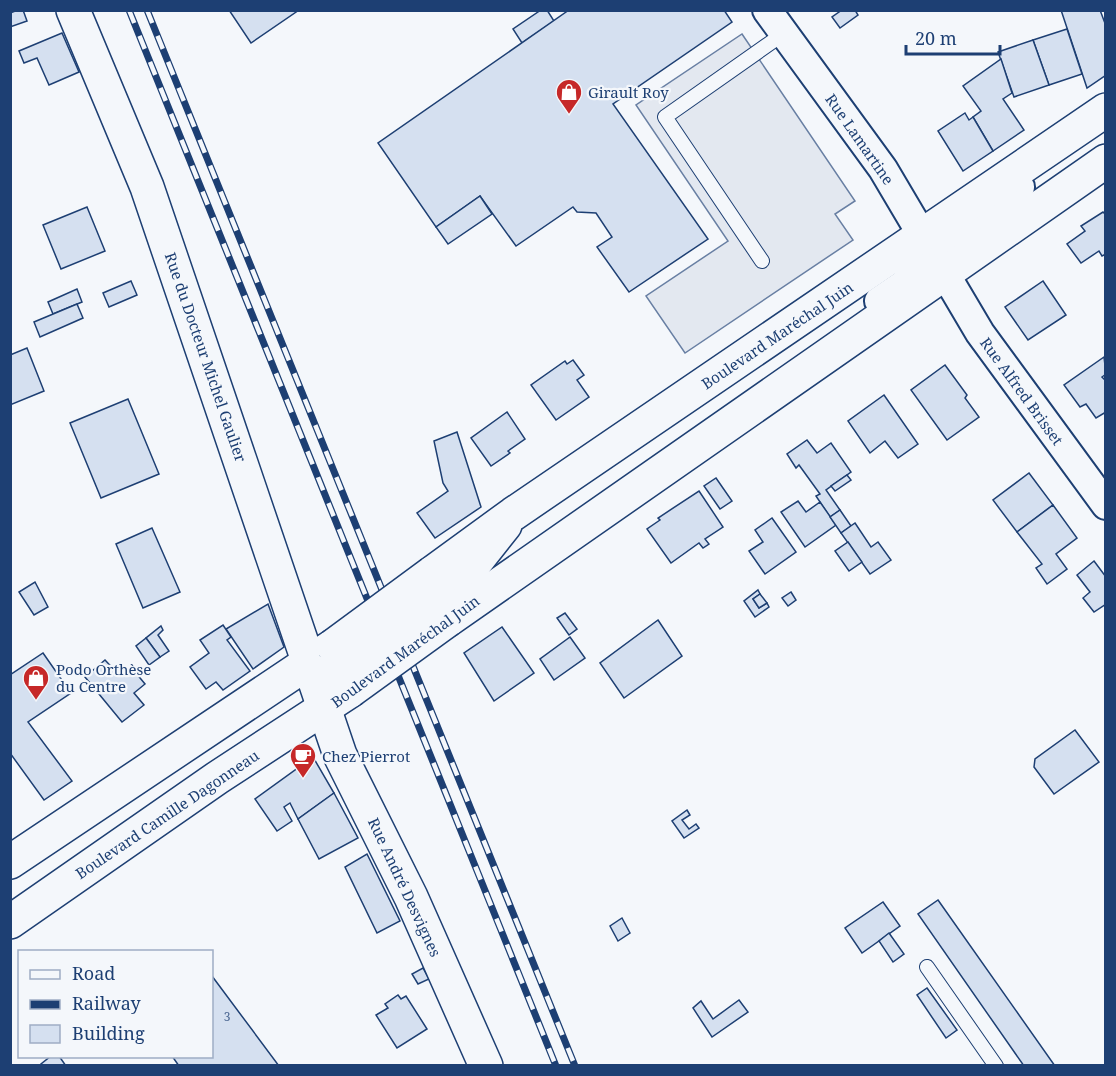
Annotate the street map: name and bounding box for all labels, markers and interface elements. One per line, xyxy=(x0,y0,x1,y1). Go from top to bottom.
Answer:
scale bar xyxy=(906,18,1000,56)
text: 20 m xyxy=(915,26,957,50)
shop icon: Girault Roy xyxy=(554,77,584,115)
place label: Girault Roy xyxy=(588,82,669,102)
street label: Rue Lamartine xyxy=(821,90,899,188)
street label: Rue du Docteur Michel Gaulier xyxy=(161,250,251,464)
street label: Boulevard Maréchal Juin xyxy=(697,277,857,393)
street label: Rue Alfred Brisset xyxy=(976,333,1068,449)
street label: Boulevard Maréchal Juin xyxy=(327,590,483,712)
place label: Podo Orthèse du Centre xyxy=(56,659,151,696)
shop icon: Podo Orthèse du Centre xyxy=(21,663,51,701)
cafe icon: Chez Pierrot xyxy=(288,741,318,779)
street label: Boulevard Camille Dagonneau xyxy=(71,745,263,883)
place label: Chez Pierrot xyxy=(322,746,410,766)
street label: Rue André Desvignes xyxy=(364,814,446,960)
legend xyxy=(18,950,213,1058)
text: Road xyxy=(72,961,115,985)
text: Railway xyxy=(72,991,142,1015)
house number: 3 xyxy=(224,1008,231,1025)
text: Building xyxy=(72,1021,145,1045)

